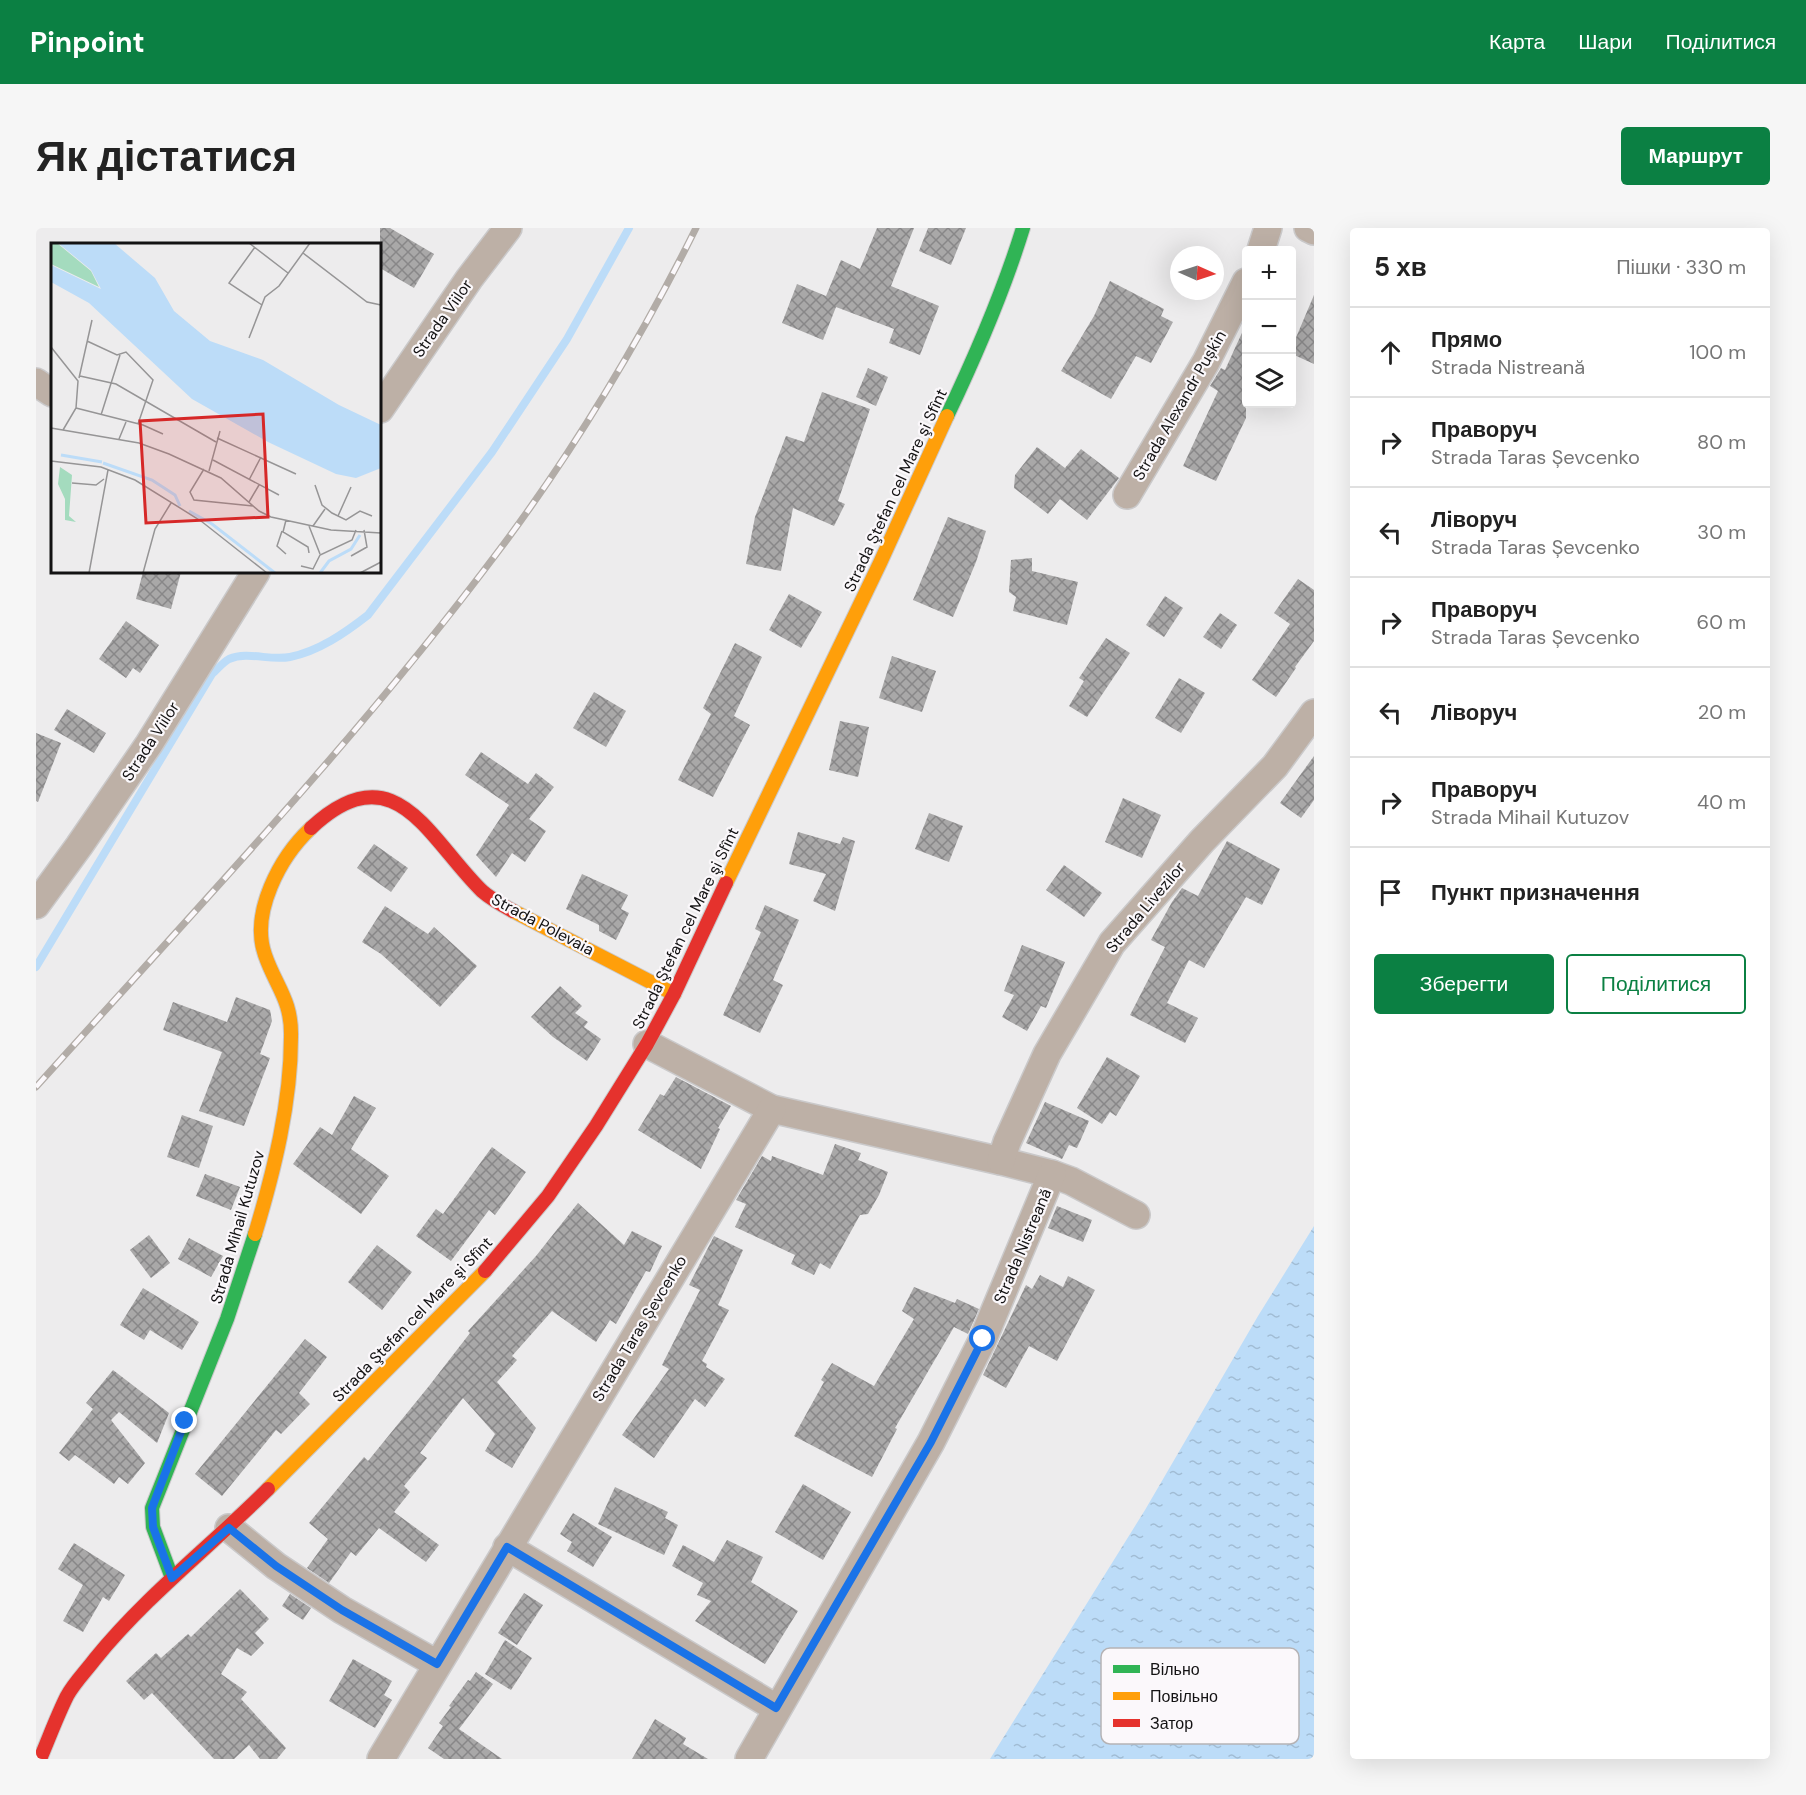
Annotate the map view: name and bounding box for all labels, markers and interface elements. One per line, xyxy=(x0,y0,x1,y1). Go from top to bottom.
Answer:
text: Pinpoint xyxy=(30,24,145,61)
text: Карта xyxy=(1489,28,1545,56)
text: Шари xyxy=(1578,28,1633,56)
text: Поділитися xyxy=(1666,28,1776,56)
button: Маршрут xyxy=(1621,127,1770,185)
text: Як дістатися xyxy=(36,129,297,184)
inset map xyxy=(51,243,381,573)
north arrow xyxy=(1170,246,1224,300)
map controls xyxy=(1242,246,1296,408)
button: + xyxy=(1242,246,1296,300)
text: 5 хв xyxy=(1374,250,1427,284)
text: Пішки · 330 m xyxy=(1616,254,1746,280)
street label: Strada Viilor xyxy=(408,275,477,361)
button: − xyxy=(1242,300,1296,354)
text: Прямо xyxy=(1431,325,1502,354)
street label: Strada Alexandr Pușkin xyxy=(1128,327,1231,484)
icon: ahead xyxy=(1374,336,1407,369)
text: 100 m xyxy=(1689,339,1746,365)
button: layers xyxy=(1242,354,1296,408)
text: Strada Nistreană xyxy=(1431,354,1585,380)
street label: Strada Ştefan cel Mare şi Sfînt xyxy=(839,385,952,595)
text: Праворуч xyxy=(1431,415,1537,444)
icon: right xyxy=(1374,426,1407,459)
text: 80 m xyxy=(1697,429,1746,455)
text: Strada Taras Șevcenko xyxy=(1431,444,1640,470)
text: Ліворуч xyxy=(1431,505,1517,534)
icon: left xyxy=(1374,516,1407,549)
text: 30 m xyxy=(1697,519,1746,545)
text: Strada Taras Șevcenko xyxy=(1431,534,1640,560)
text: Праворуч xyxy=(1431,595,1537,624)
icon: right xyxy=(1374,606,1407,639)
text: 60 m xyxy=(1697,609,1746,635)
text: Strada Taras Șevcenko xyxy=(1431,624,1640,650)
icon: left xyxy=(1374,696,1407,729)
street label: Strada Viilor xyxy=(117,698,184,785)
text: Ліворуч xyxy=(1431,698,1517,727)
text: 20 m xyxy=(1698,699,1746,725)
text: Праворуч xyxy=(1431,775,1537,804)
icon: right xyxy=(1374,786,1407,819)
text: 40 m xyxy=(1697,789,1746,815)
text: Strada Mihail Kutuzov xyxy=(1431,804,1629,830)
street label: Strada Ştefan cel Mare şi Sfînt xyxy=(627,824,744,1033)
street label: Strada Livezilor xyxy=(1101,857,1190,957)
icon: arrive xyxy=(1374,876,1407,909)
text: Пункт призначення xyxy=(1431,878,1640,907)
street label: Strada Polevaia xyxy=(488,889,598,960)
button: Зберегти xyxy=(1374,954,1554,1014)
button: Поділитися xyxy=(1566,954,1746,1014)
street label: Strada Mihail Kutuzov xyxy=(206,1147,270,1306)
street label: Strada Nistreană xyxy=(989,1185,1056,1307)
street label: Strada Ştefan cel Mare şi Sfînt xyxy=(328,1232,497,1406)
street label: Strada Taras Șevcenko xyxy=(587,1251,691,1405)
route start xyxy=(969,1325,995,1351)
route end xyxy=(171,1407,197,1433)
legend xyxy=(1101,1648,1299,1744)
text: Вільно xyxy=(1150,1659,1200,1680)
text: Повільно xyxy=(1150,1686,1218,1707)
text: Затор xyxy=(1150,1713,1193,1734)

